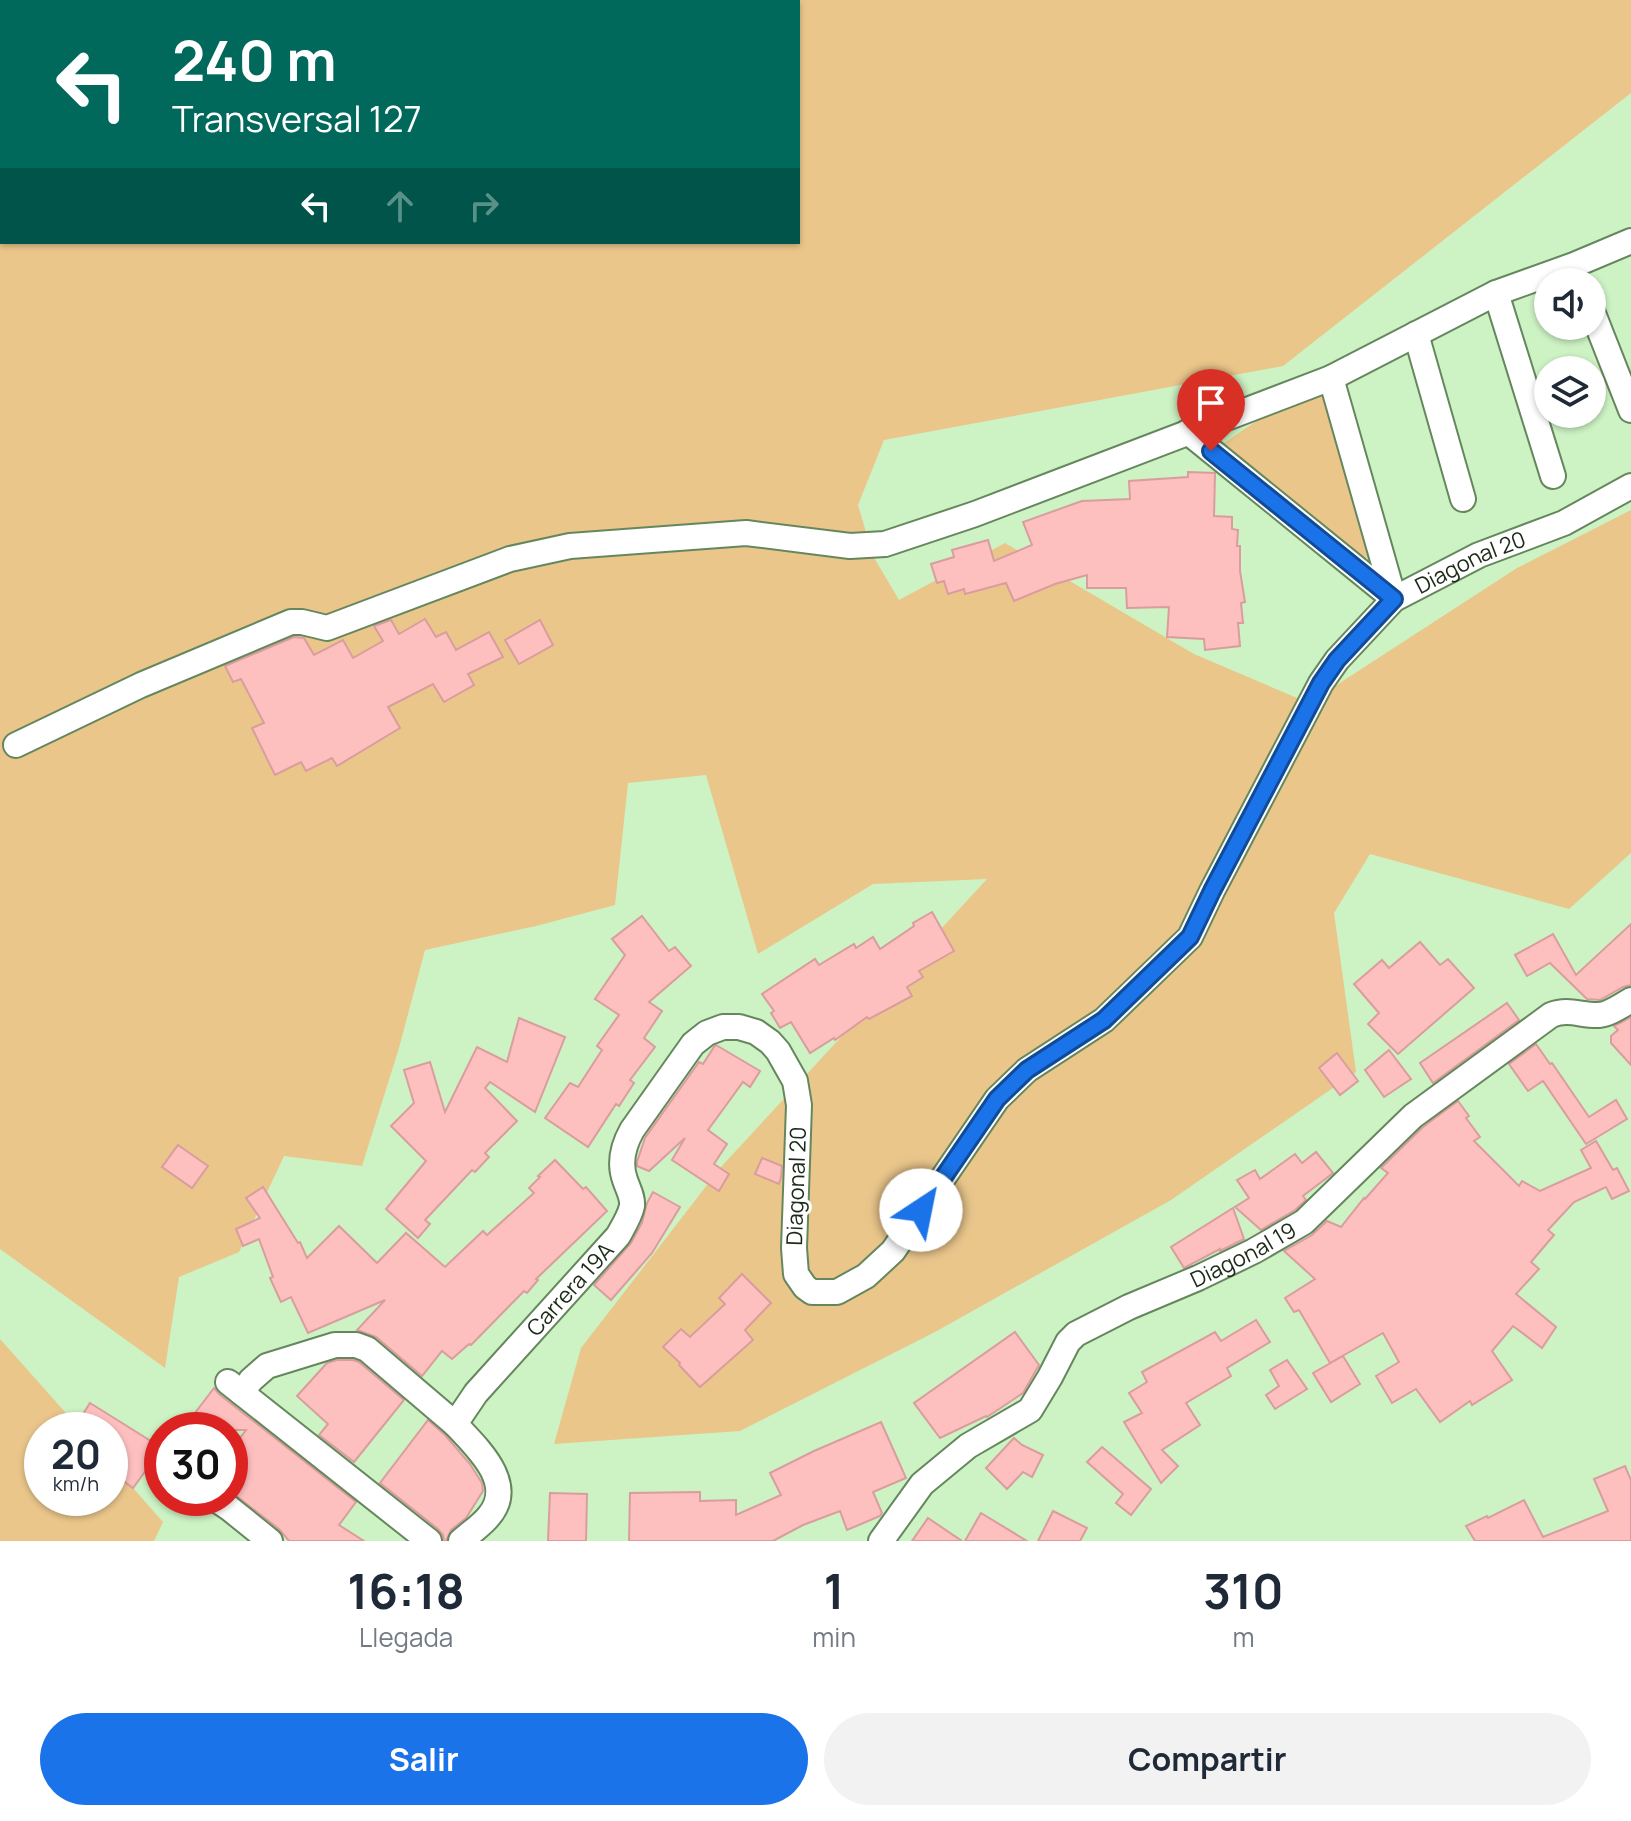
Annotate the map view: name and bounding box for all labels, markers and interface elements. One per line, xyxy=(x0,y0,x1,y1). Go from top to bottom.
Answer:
text: 240 m xyxy=(172,21,337,98)
icon: left xyxy=(40,32,144,136)
text: Transversal 127 xyxy=(172,94,422,143)
icon: left xyxy=(294,184,338,228)
icon: ahead xyxy=(378,184,422,228)
icon: right xyxy=(462,184,506,228)
map controls xyxy=(1534,268,1606,428)
button: sound xyxy=(1534,268,1606,340)
button: layers xyxy=(1534,356,1606,428)
pin xyxy=(1177,369,1245,451)
icon: arrive xyxy=(1189,381,1233,425)
street label: Diagonal 20 xyxy=(1410,524,1530,601)
street label: Diagonal 20 xyxy=(779,1126,813,1246)
position arrow xyxy=(879,1168,963,1252)
street label: Diagonal 19 xyxy=(1185,1215,1302,1294)
street label: Carrera 19A xyxy=(520,1236,620,1342)
speed limit sign: 30 xyxy=(144,1412,248,1516)
text: 20 xyxy=(51,1426,101,1481)
text: km/h xyxy=(53,1470,99,1497)
text: 16:18 xyxy=(347,1558,465,1623)
text: 1 xyxy=(824,1558,845,1623)
text: 310 xyxy=(1203,1558,1284,1623)
text: Llegada xyxy=(359,1619,453,1655)
text: min xyxy=(812,1619,856,1655)
text: m xyxy=(1232,1619,1254,1655)
button: Salir xyxy=(40,1713,808,1805)
button: Compartir xyxy=(824,1713,1591,1805)

